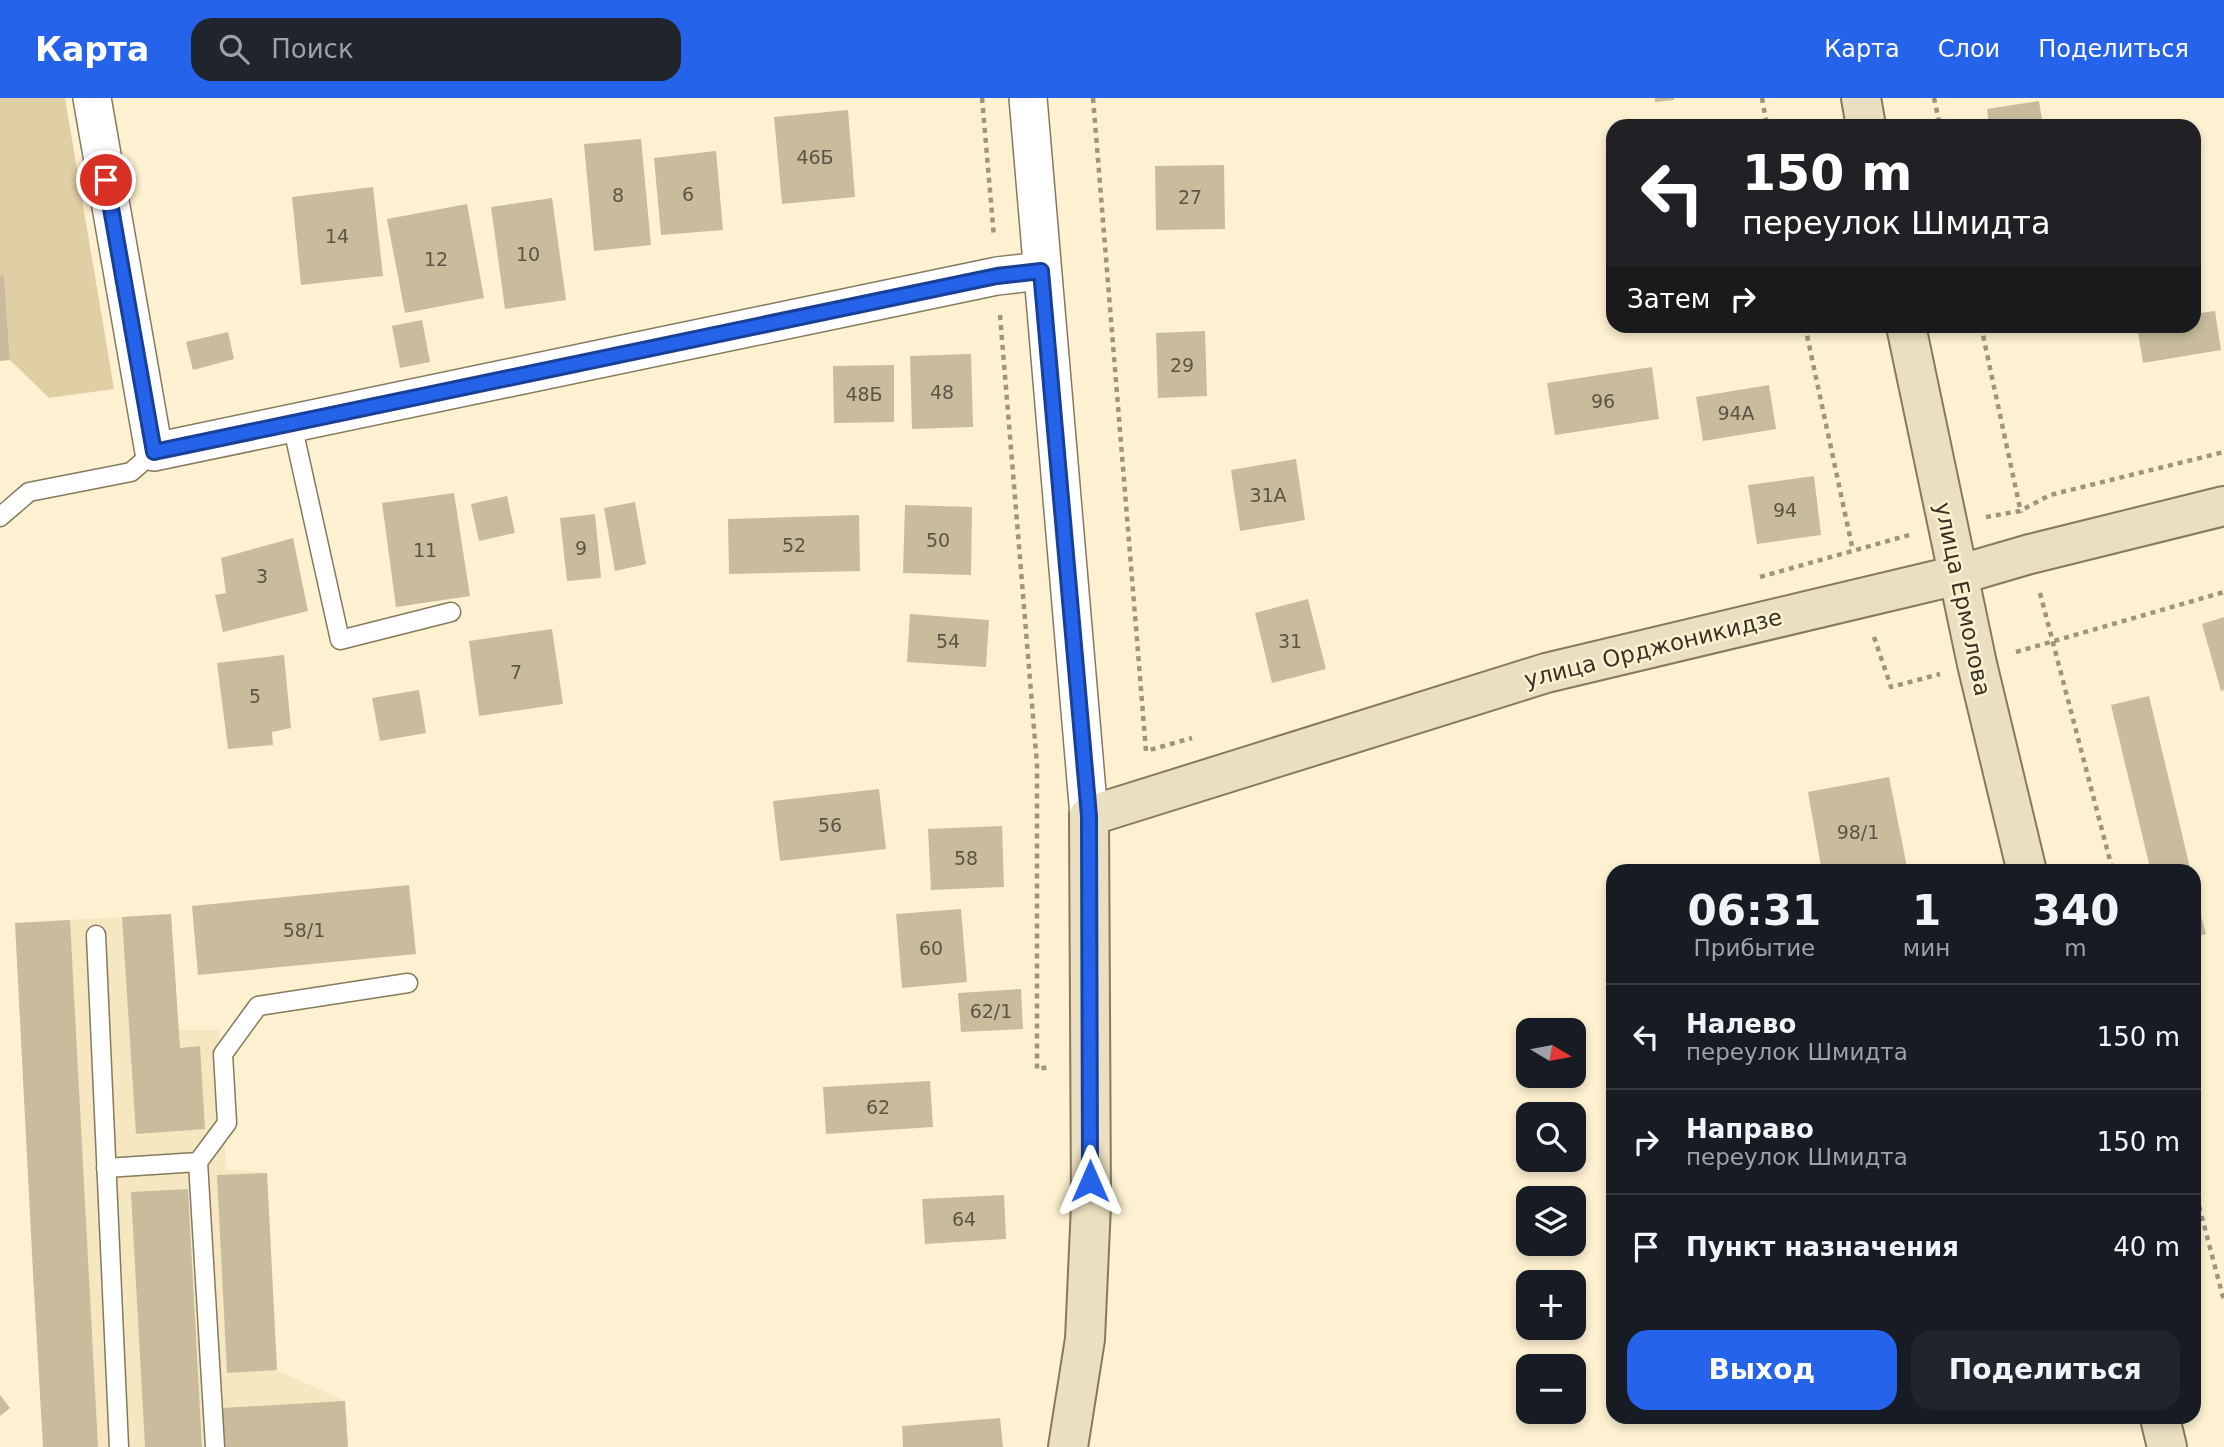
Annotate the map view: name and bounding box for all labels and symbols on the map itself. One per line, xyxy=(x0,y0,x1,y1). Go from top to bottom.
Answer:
house number: 46Б xyxy=(796,146,834,168)
pin xyxy=(76,150,136,210)
house number: 6 xyxy=(682,183,694,205)
house number: 8 xyxy=(612,184,624,206)
house number: 27 xyxy=(1178,186,1202,208)
house number: 14 xyxy=(325,225,349,247)
house number: 10 xyxy=(516,243,540,265)
house number: 12 xyxy=(424,248,448,270)
house number: 29 xyxy=(1170,354,1194,376)
house number: 48 xyxy=(930,381,954,403)
house number: 48Б xyxy=(845,383,883,405)
house number: 96 xyxy=(1591,390,1615,412)
house number: 94А xyxy=(1717,402,1755,424)
house number: 31А xyxy=(1249,484,1287,506)
house number: 94 xyxy=(1773,499,1797,521)
street label: улица Ермолова xyxy=(1930,500,1996,698)
house number: 50 xyxy=(926,529,950,551)
house number: 52 xyxy=(782,534,806,556)
house number: 9 xyxy=(575,537,587,559)
house number: 11 xyxy=(413,539,437,561)
house number: 3 xyxy=(256,565,268,587)
street label: улица Орджоникидзе xyxy=(1521,603,1785,693)
house number: 54 xyxy=(936,630,960,652)
house number: 31 xyxy=(1278,630,1302,652)
house number: 7 xyxy=(510,661,522,683)
house number: 5 xyxy=(249,685,261,707)
house number: 56 xyxy=(818,814,842,836)
house number: 98/1 xyxy=(1837,821,1879,843)
house number: 58 xyxy=(954,847,978,869)
house number: 58/1 xyxy=(283,919,325,941)
house number: 60 xyxy=(919,937,943,959)
house number: 62/1 xyxy=(970,1000,1012,1022)
north arrow xyxy=(1516,1018,1586,1088)
house number: 62 xyxy=(866,1096,890,1118)
position arrow xyxy=(1053,1144,1127,1218)
house number: 64 xyxy=(952,1208,976,1230)

